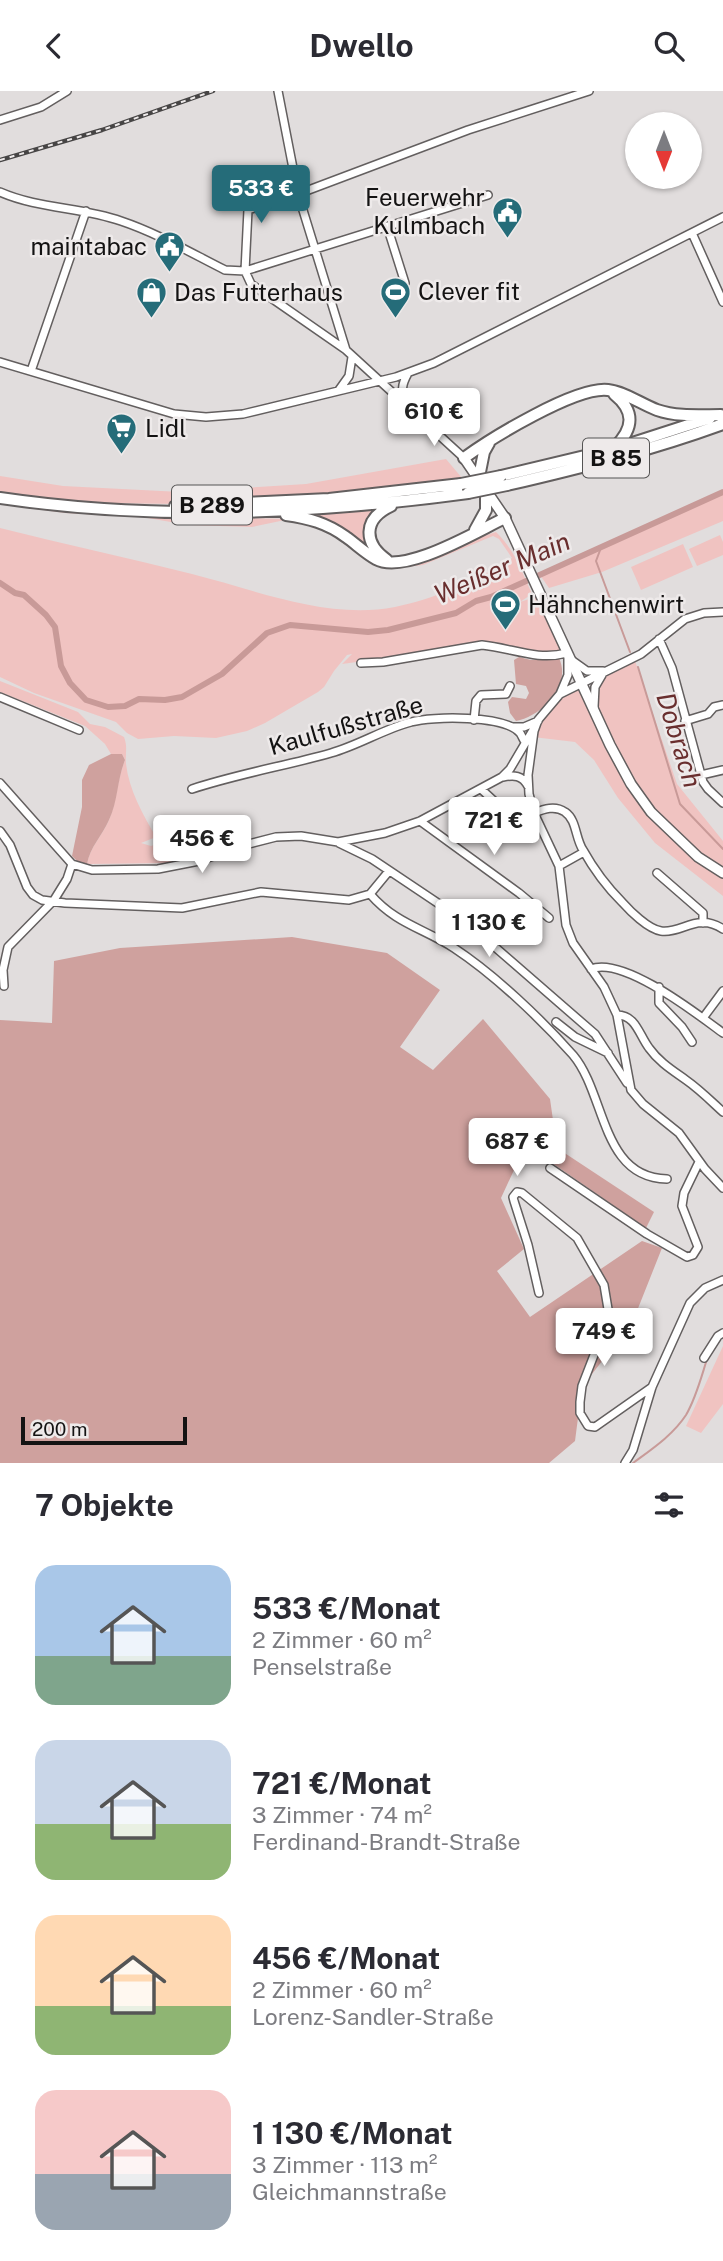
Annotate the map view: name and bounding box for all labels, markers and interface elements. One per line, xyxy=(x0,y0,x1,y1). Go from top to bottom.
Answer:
icon: back xyxy=(35,27,73,65)
text: Dwello xyxy=(309,27,414,64)
icon: search xyxy=(650,27,688,65)
north arrow xyxy=(625,112,702,189)
map controls xyxy=(625,112,702,189)
pin: 533 € xyxy=(212,165,310,225)
text: 533 € xyxy=(228,174,294,201)
place label: Feuerwehr Kulmbach xyxy=(365,183,485,239)
public building icon: Feuerwehr Kulmbach xyxy=(491,195,525,239)
public building icon: maintabac xyxy=(153,230,187,274)
place label: maintabac xyxy=(31,232,147,260)
sports icon: Clever fit xyxy=(378,275,412,319)
shop icon: Das Futterhaus xyxy=(134,276,168,320)
place label: Clever fit xyxy=(418,277,520,305)
place label: Das Futterhaus xyxy=(174,278,343,306)
pin: 610 € xyxy=(385,389,483,448)
text: 610 € xyxy=(404,397,464,424)
supermarket icon: Lidl xyxy=(105,412,139,456)
place label: Lidl xyxy=(145,414,187,442)
road number: B 85 xyxy=(583,439,649,477)
road number: B 289 xyxy=(172,485,252,525)
water label: Weißer Main xyxy=(429,525,574,610)
sports icon: Hähnchenwirt xyxy=(488,588,522,632)
place label: Hähnchenwirt xyxy=(528,590,684,618)
water label: Dobrach xyxy=(650,689,709,791)
street label: Kaulfußstraße xyxy=(265,690,426,760)
pin: 721 € xyxy=(445,797,543,857)
text: 721 € xyxy=(464,806,524,833)
pin: 456 € xyxy=(153,815,251,875)
text: 456 € xyxy=(169,824,235,851)
pin: 1 130 € xyxy=(424,899,554,959)
text: 1 130 € xyxy=(451,908,527,935)
pin: 687 € xyxy=(468,1119,566,1178)
text: 687 € xyxy=(485,1127,549,1154)
pin: 749 € xyxy=(555,1309,653,1368)
text: 749 € xyxy=(572,1317,636,1344)
scale bar xyxy=(21,1414,187,1446)
text: 200 m xyxy=(32,1418,88,1440)
icon: filters xyxy=(650,1486,688,1524)
text: 7 Objekte xyxy=(35,1487,174,1523)
text: 533 €/Monat xyxy=(252,1590,441,1626)
icon: home xyxy=(91,1593,175,1677)
text: 2 Zimmer · 60 m² xyxy=(252,1626,432,1653)
text: Penselstraße xyxy=(252,1653,392,1680)
text: 721 €/Monat xyxy=(252,1765,432,1801)
icon: home xyxy=(91,1768,175,1852)
text: 3 Zimmer · 74 m² xyxy=(252,1801,432,1828)
text: Ferdinand-Brandt-Straße xyxy=(252,1828,521,1855)
text: 456 €/Monat xyxy=(252,1940,440,1976)
icon: home xyxy=(91,1943,175,2027)
text: 2 Zimmer · 60 m² xyxy=(252,1976,432,2003)
text: Lorenz-Sandler-Straße xyxy=(252,2003,494,2030)
text: 1 130 €/Monat xyxy=(252,2115,452,2151)
icon: home xyxy=(91,2118,175,2202)
text: 3 Zimmer · 113 m² xyxy=(252,2151,437,2178)
text: Gleichmannstraße xyxy=(252,2178,447,2205)

